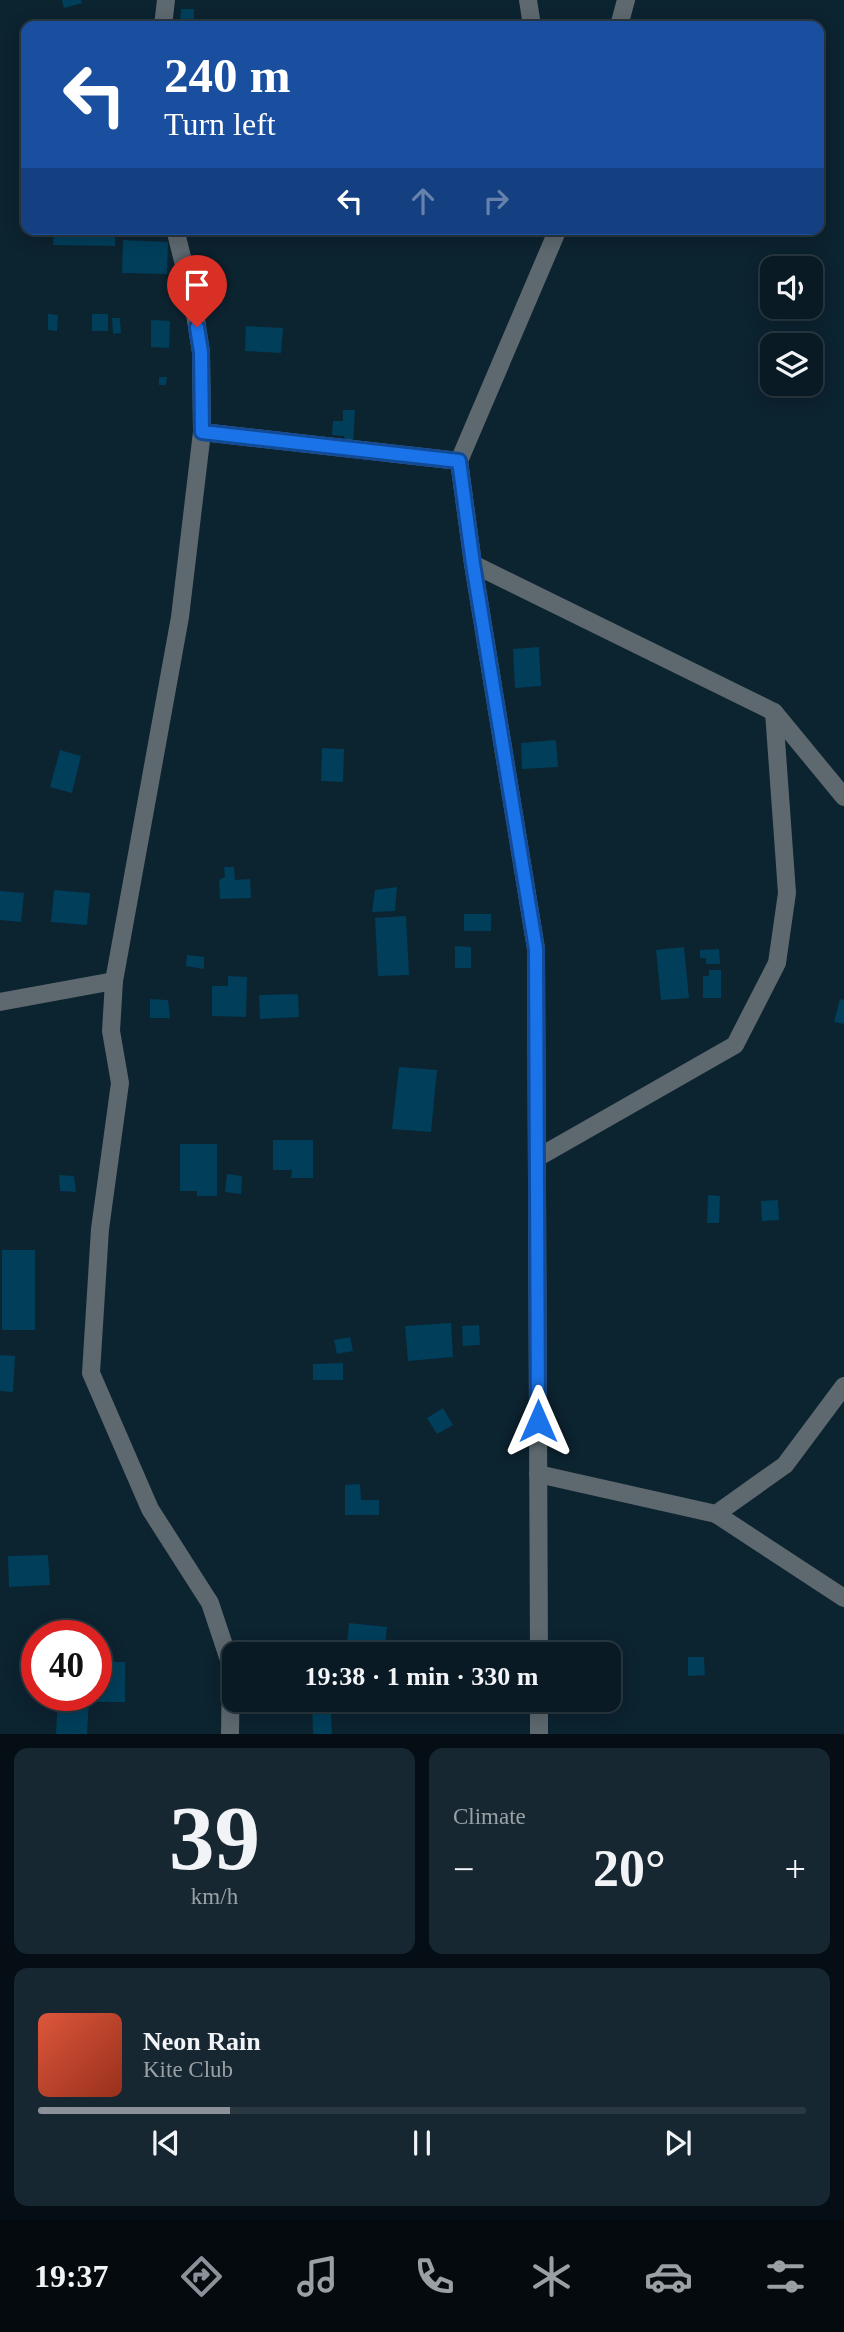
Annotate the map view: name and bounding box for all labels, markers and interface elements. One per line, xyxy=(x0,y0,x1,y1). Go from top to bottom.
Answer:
text: 240 m xyxy=(164,48,291,103)
icon: left xyxy=(49,49,140,140)
text: Turn left xyxy=(164,106,276,142)
icon: left xyxy=(331,182,369,220)
icon: ahead xyxy=(404,182,442,220)
icon: right xyxy=(477,182,515,220)
pin xyxy=(167,255,227,327)
map controls xyxy=(760,256,823,396)
button: sound xyxy=(760,256,823,319)
icon: arrive xyxy=(178,266,216,304)
button: layers xyxy=(760,333,823,396)
position arrow xyxy=(501,1384,575,1458)
speed limit sign: 40 xyxy=(21,1620,112,1711)
text: 19:38 · 1 min · 330 m xyxy=(305,1662,539,1691)
text: 39 xyxy=(169,1788,260,1889)
text: Climate xyxy=(453,1804,526,1829)
text: 20° xyxy=(593,1840,666,1897)
text: − xyxy=(453,1848,474,1890)
text: + xyxy=(785,1848,806,1890)
text: km/h xyxy=(191,1884,238,1909)
text: Neon Rain xyxy=(143,2027,261,2056)
text: Kite Club xyxy=(143,2057,233,2082)
icon: previous xyxy=(147,2124,185,2162)
icon: pause xyxy=(403,2124,441,2162)
icon: next xyxy=(659,2124,697,2162)
icon: directions xyxy=(177,2252,226,2301)
icon: music xyxy=(293,2252,342,2301)
icon: phone xyxy=(410,2252,459,2301)
icon: climate xyxy=(527,2252,576,2301)
icon: car xyxy=(644,2252,693,2301)
icon: filters xyxy=(761,2252,810,2301)
text: 19:37 xyxy=(34,2258,109,2294)

